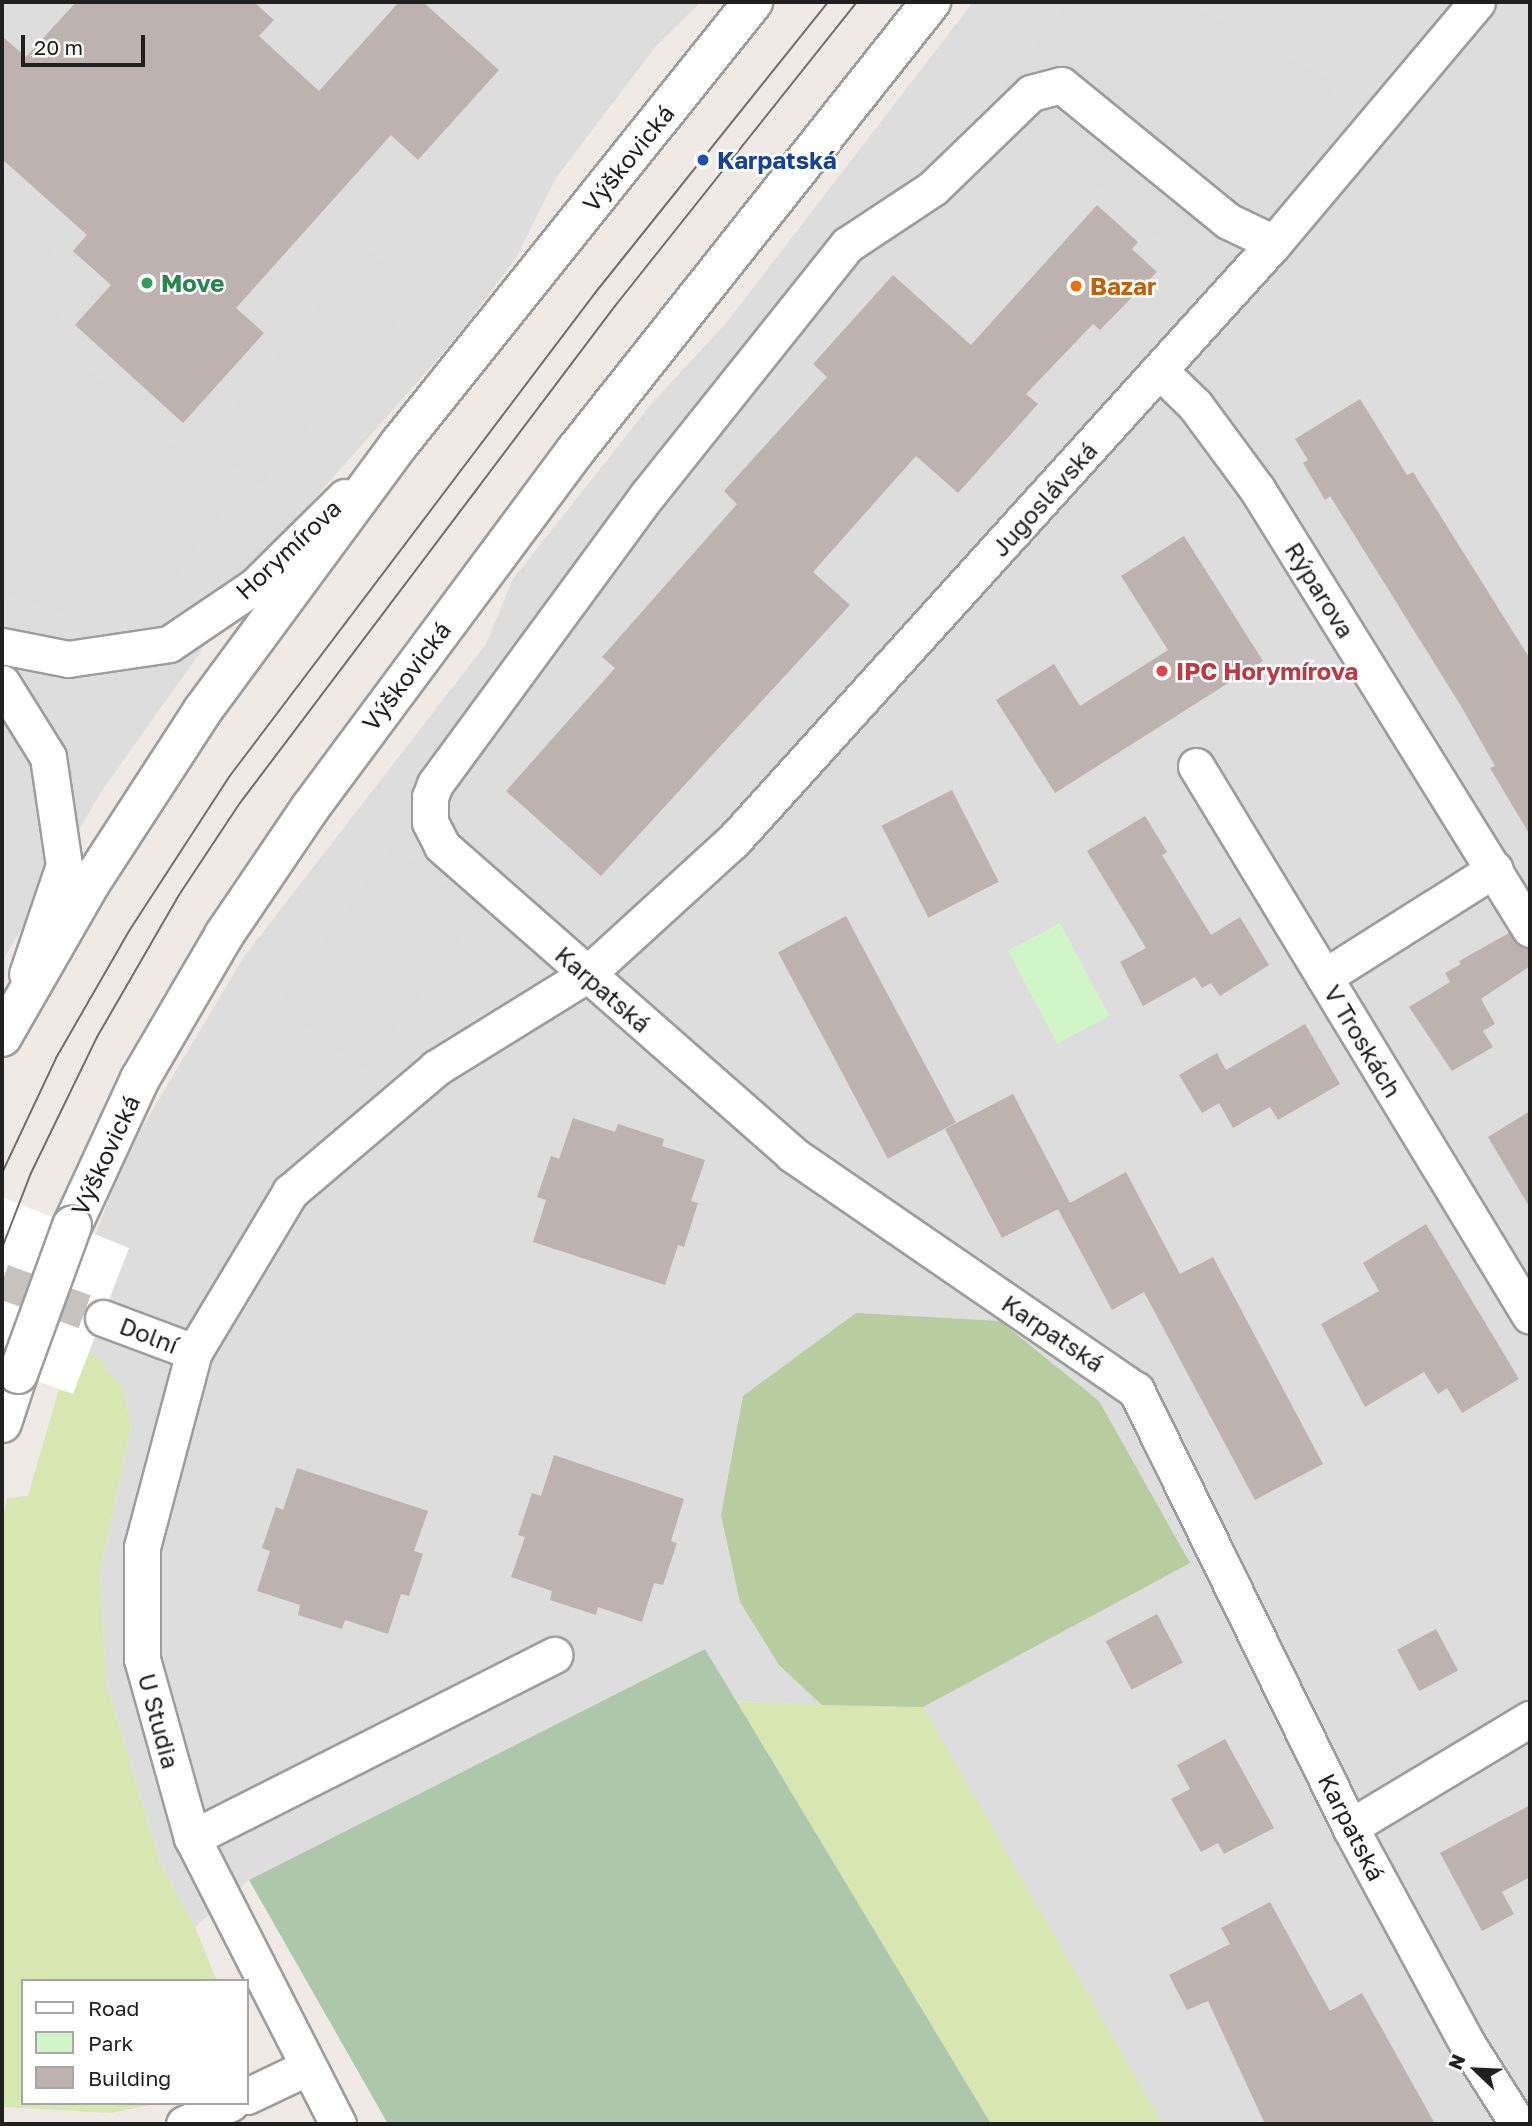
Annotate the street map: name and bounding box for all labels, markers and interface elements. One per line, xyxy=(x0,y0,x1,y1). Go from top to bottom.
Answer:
scale bar xyxy=(24,21,149,65)
text: 20 m xyxy=(34,34,83,60)
street label: Výškovická xyxy=(576,99,680,217)
place label: Karpatská xyxy=(717,146,837,174)
marker: Karpatská xyxy=(695,152,711,168)
place label: Move xyxy=(161,269,224,297)
place label: Bazar xyxy=(1090,272,1156,300)
marker: Move xyxy=(139,275,155,291)
marker: Bazar xyxy=(1068,278,1084,294)
street label: Jugoslávská xyxy=(985,436,1103,562)
street label: Horymírova xyxy=(229,493,347,605)
street label: Rýparova xyxy=(1279,537,1361,643)
street label: Výškovická xyxy=(356,616,456,736)
place label: IPC Horymírova xyxy=(1176,657,1358,685)
marker: IPC Horymírova xyxy=(1154,663,1170,679)
street label: Karpatská xyxy=(550,940,656,1038)
street label: V Troskách xyxy=(1318,980,1408,1102)
street label: Výškovická xyxy=(65,1090,145,1220)
street label: Karpatská xyxy=(997,1288,1109,1378)
street label: Dolní xyxy=(116,1311,182,1359)
street label: U Studia xyxy=(133,1670,185,1772)
street label: Karpatská xyxy=(1313,1769,1391,1885)
legend xyxy=(21,1979,248,2105)
text: Road xyxy=(88,1995,139,2021)
text: Park xyxy=(88,2030,133,2056)
north arrow xyxy=(1441,2035,1511,2105)
text: N xyxy=(1443,2050,1470,2073)
text: Building xyxy=(88,2065,171,2091)

